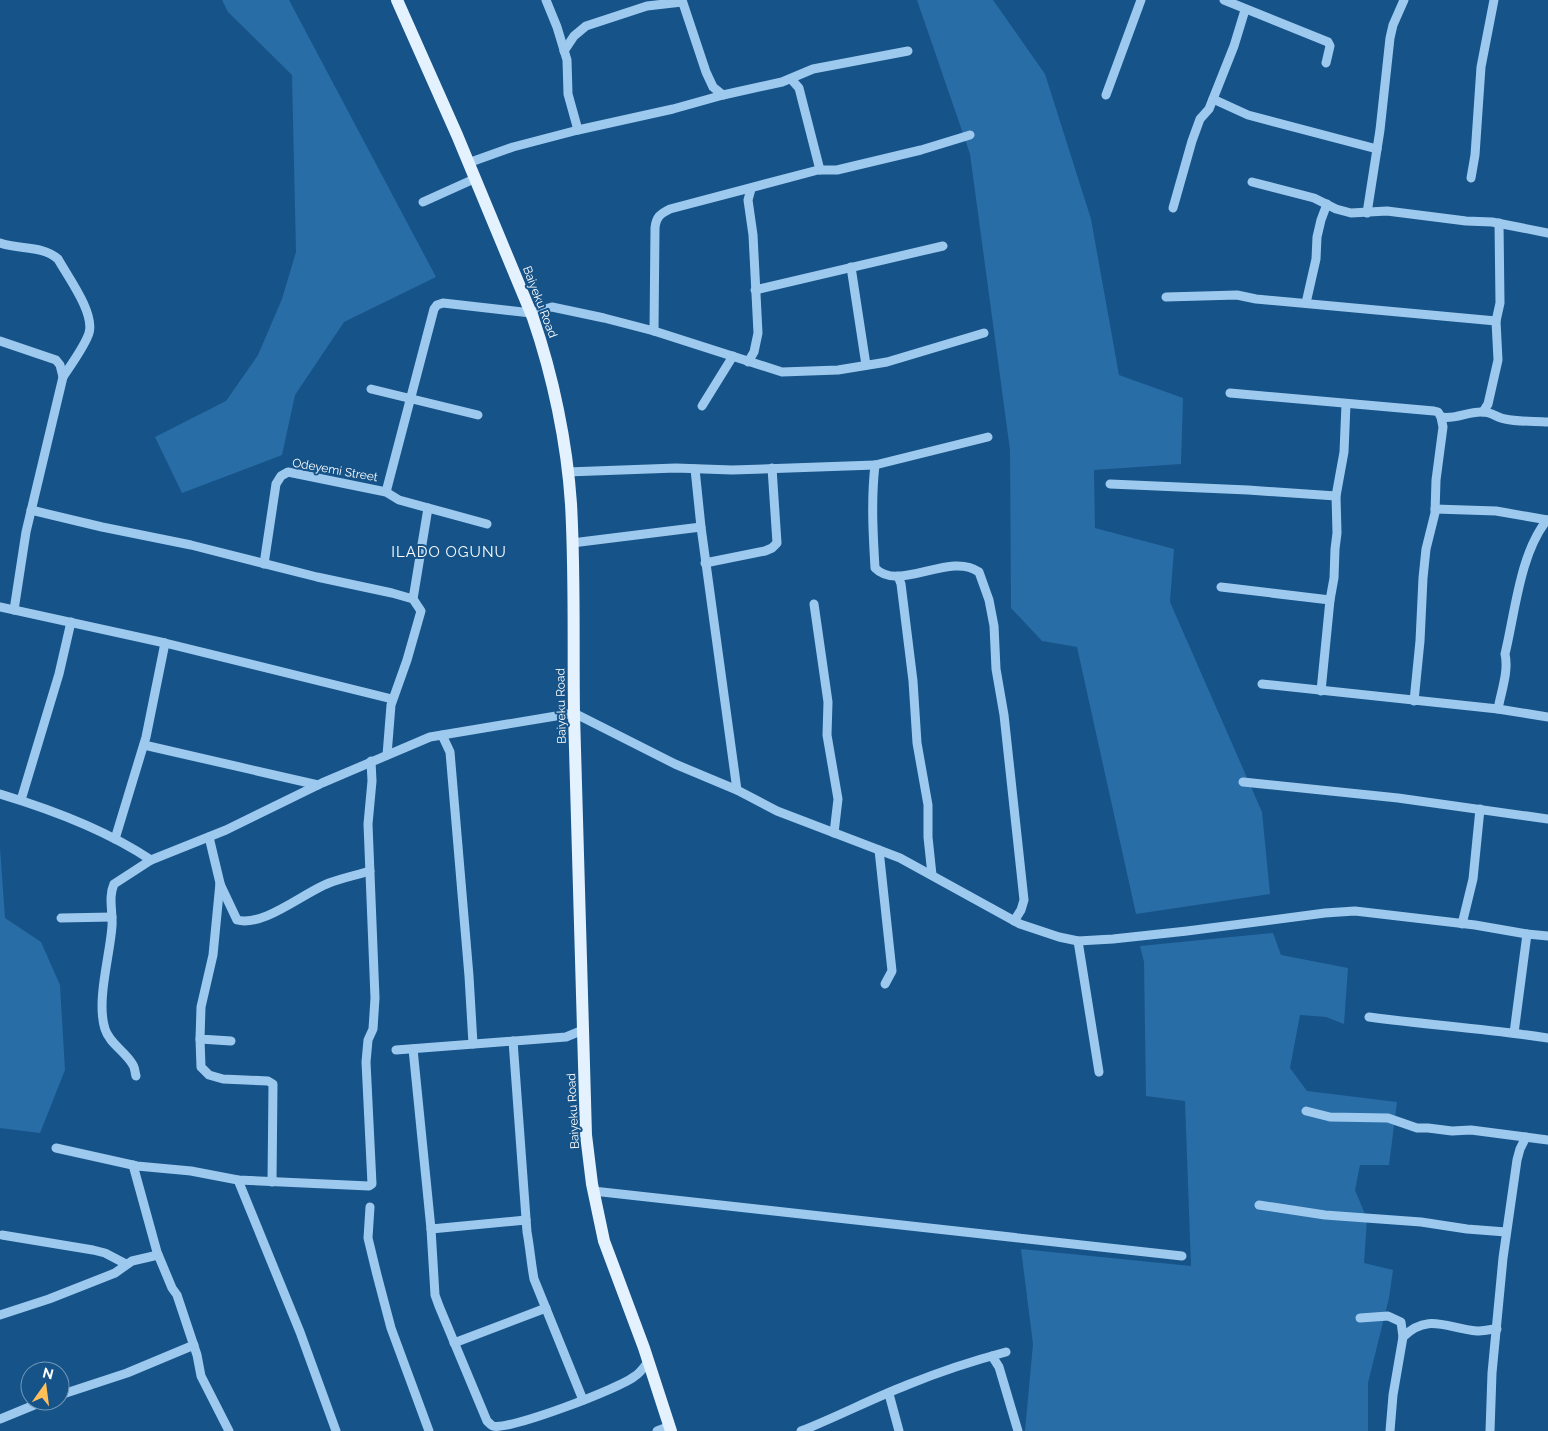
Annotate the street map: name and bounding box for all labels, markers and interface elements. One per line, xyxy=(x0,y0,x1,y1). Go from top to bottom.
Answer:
street label: Baiyeku Road xyxy=(520,264,560,340)
street label: Odeyemi Street xyxy=(291,456,379,484)
district label: ILADO OGUNU xyxy=(391,543,507,561)
street label: Baiyeku Road xyxy=(553,668,569,744)
street label: Baiyeku Road xyxy=(564,1073,582,1149)
north arrow xyxy=(20,1361,70,1411)
text: N xyxy=(41,1364,55,1382)

